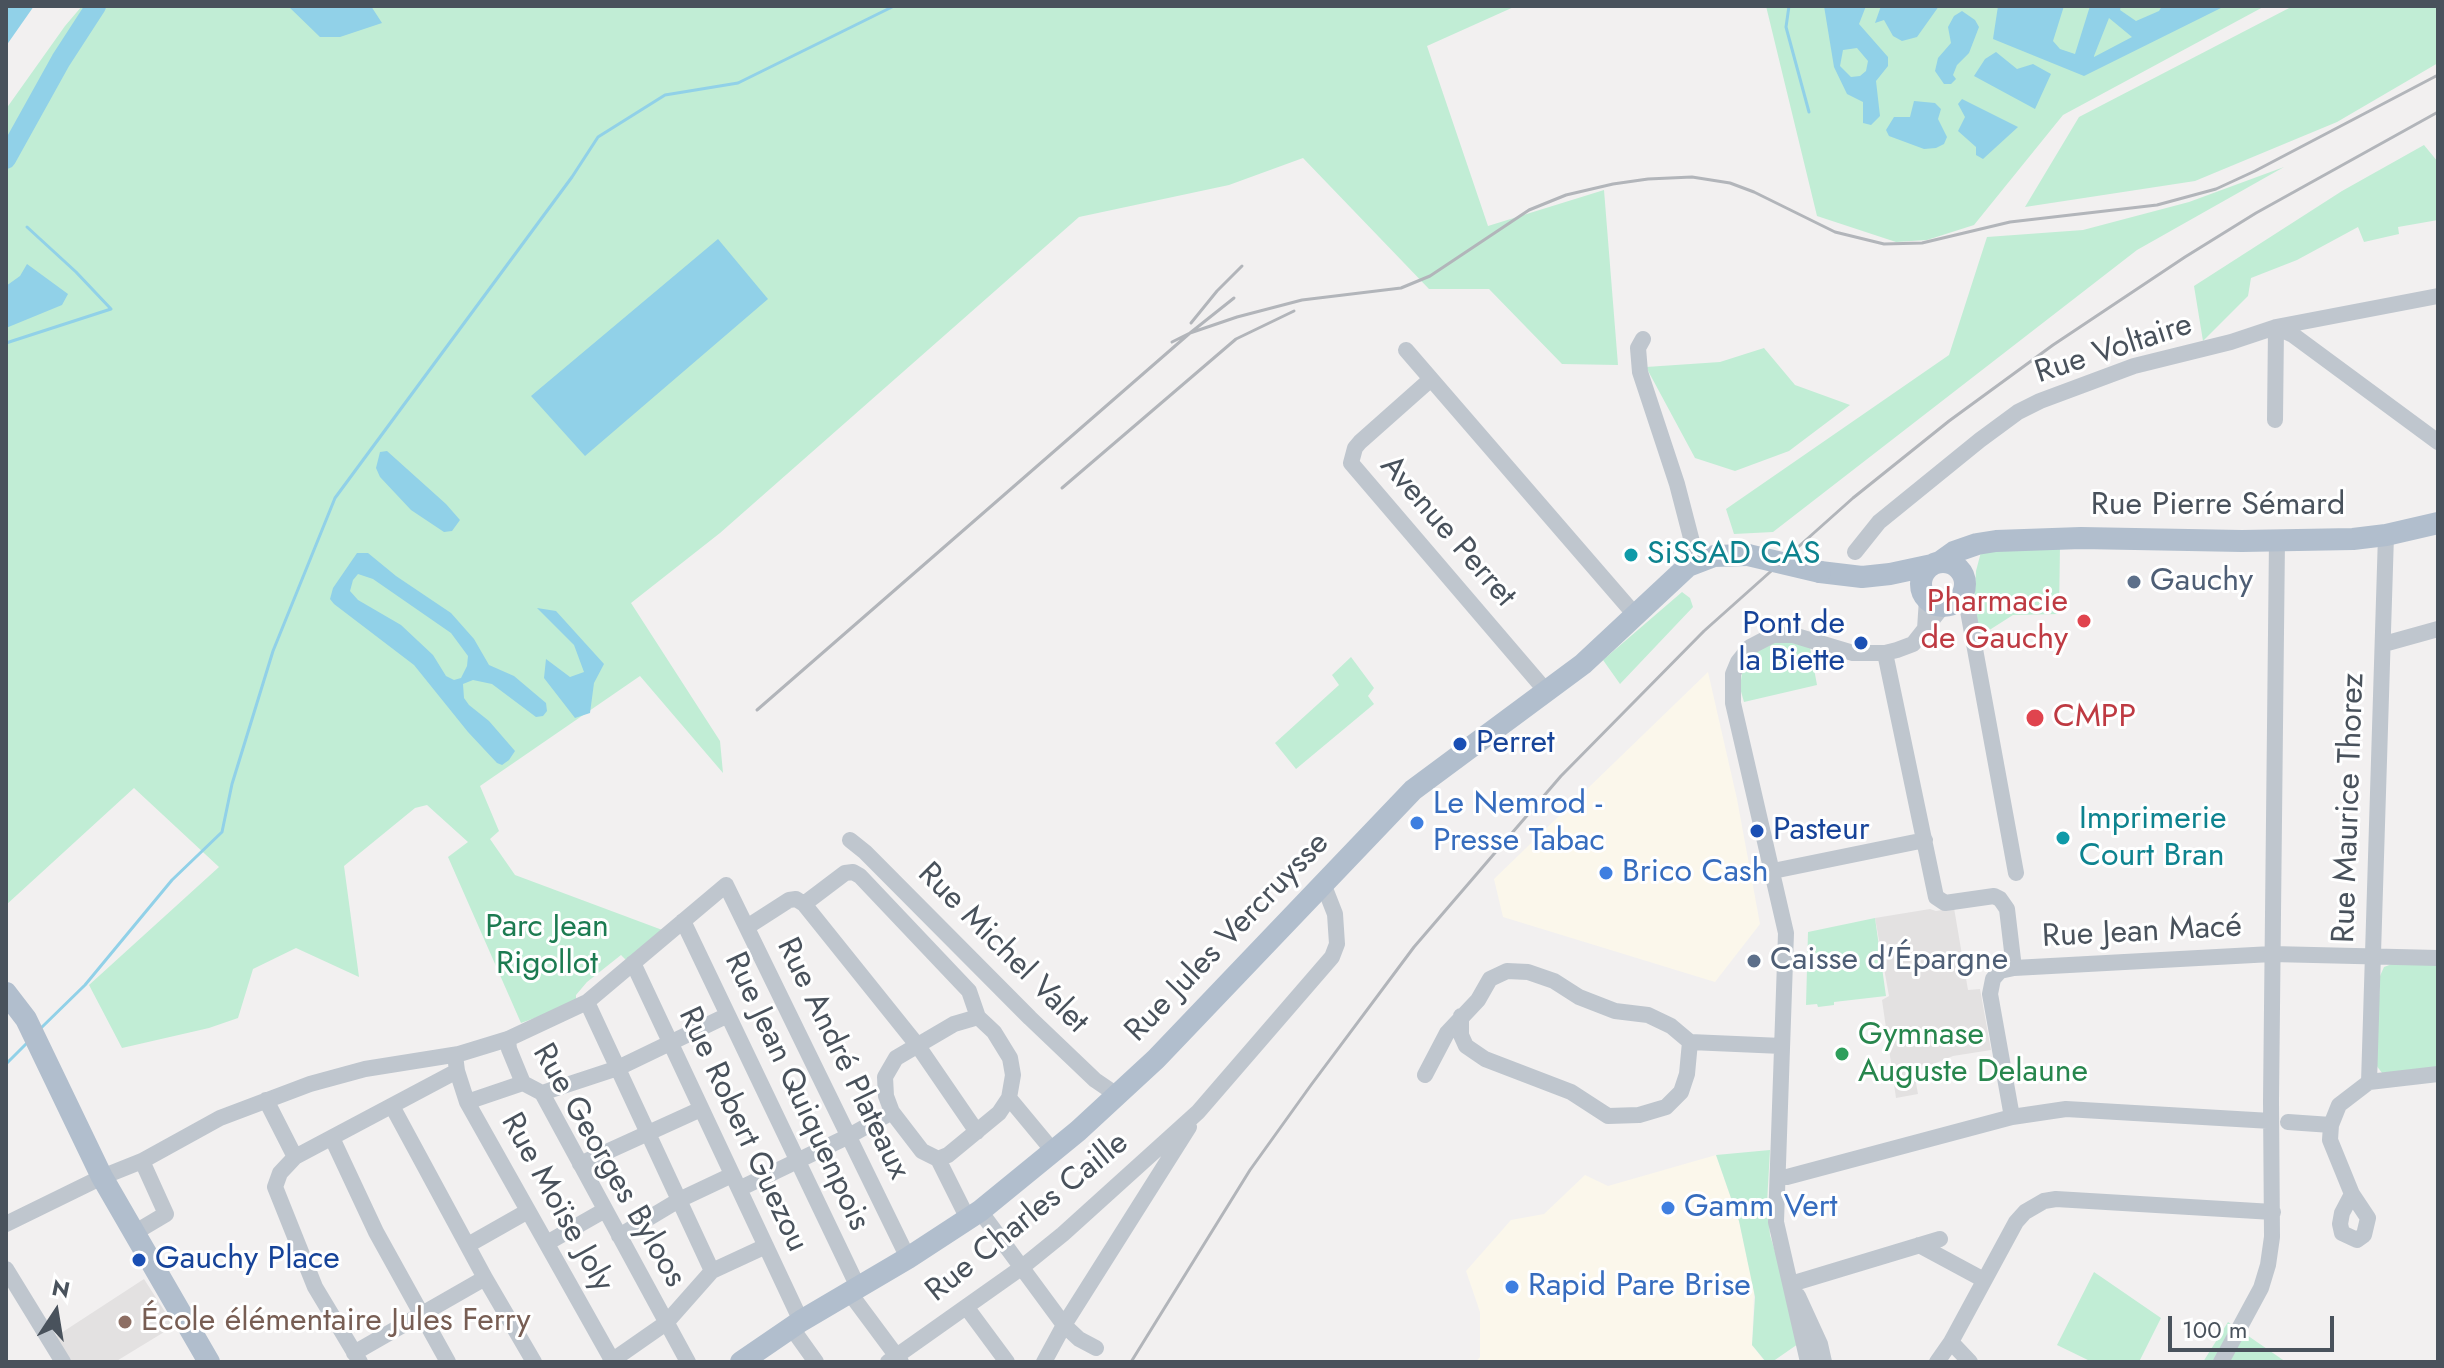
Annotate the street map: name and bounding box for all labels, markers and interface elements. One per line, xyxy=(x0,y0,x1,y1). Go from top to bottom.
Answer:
street label: Rue Voltaire xyxy=(2031,307,2197,393)
street label: Avenue Perret xyxy=(1371,448,1523,616)
street label: Rue Pierre Sémard xyxy=(2091,487,2345,525)
place label: SiSSAD CAS xyxy=(1647,536,1821,574)
marker: SiSSAD CAS xyxy=(1622,546,1640,564)
place label: Gauchy xyxy=(2150,563,2253,601)
marker: Gauchy xyxy=(2125,573,2143,591)
place label: Pharmacie de Gauchy xyxy=(1921,584,2068,659)
place label: Pont de la Biette xyxy=(1738,606,1845,681)
marker: Pharmacie de Gauchy xyxy=(2075,612,2093,630)
marker: Pont de la Biette xyxy=(1852,634,1870,652)
street label: Rue Maurice Thorez xyxy=(2326,672,2374,944)
place label: CMPP xyxy=(2053,699,2136,737)
marker: CMPP xyxy=(2024,707,2046,729)
place label: Perret xyxy=(1476,725,1555,763)
marker: Perret xyxy=(1451,735,1469,753)
place label: Le Nemrod - Presse Tabac xyxy=(1433,786,1605,861)
place label: Imprimerie Court Bran xyxy=(2079,801,2227,876)
place label: Pasteur xyxy=(1773,812,1870,850)
marker: Le Nemrod - Presse Tabac xyxy=(1408,814,1426,832)
marker: Pasteur xyxy=(1748,822,1766,840)
street label: Rue Jules Vercruysse xyxy=(1118,825,1338,1051)
marker: Imprimerie Court Bran xyxy=(2054,829,2072,847)
place label: Brico Cash xyxy=(1622,854,1769,892)
street label: Rue Michel Valet xyxy=(909,856,1095,1042)
marker: Brico Cash xyxy=(1597,864,1615,882)
park label: Parc Jean Rigollot xyxy=(485,909,609,984)
street label: Rue Jean Macé xyxy=(2041,909,2243,957)
street label: Rue André Plateaux xyxy=(767,932,917,1186)
place label: Caisse d'Épargne xyxy=(1770,942,2008,980)
street label: Rue Jean Quiquenpois xyxy=(715,947,877,1237)
marker: Caisse d'Épargne xyxy=(1745,952,1763,970)
street label: Rue Robert Guezou xyxy=(669,1002,815,1258)
place label: Gymnase Auguste Delaune xyxy=(1858,1017,2088,1092)
street label: Rue Georges Byloos xyxy=(523,1038,693,1294)
marker: Gymnase Auguste Delaune xyxy=(1833,1045,1851,1063)
street label: Rue Moïse Joly xyxy=(491,1107,621,1299)
street label: Rue Charles Caille xyxy=(919,1125,1137,1311)
place label: Gamm Vert xyxy=(1684,1189,1837,1227)
marker: Gamm Vert xyxy=(1659,1199,1677,1217)
place label: Gauchy Place xyxy=(155,1241,340,1279)
marker: Gauchy Place xyxy=(130,1251,148,1269)
place label: Rapid Pare Brise xyxy=(1528,1268,1751,1306)
text: N xyxy=(49,1271,73,1306)
north arrow xyxy=(16,1272,96,1352)
marker: Rapid Pare Brise xyxy=(1503,1278,1521,1296)
scale bar xyxy=(2172,1300,2338,1350)
place label: École élémentaire Jules Ferry xyxy=(141,1303,531,1341)
text: 100 m xyxy=(2182,1312,2248,1347)
marker: École élémentaire Jules Ferry xyxy=(116,1313,134,1331)

